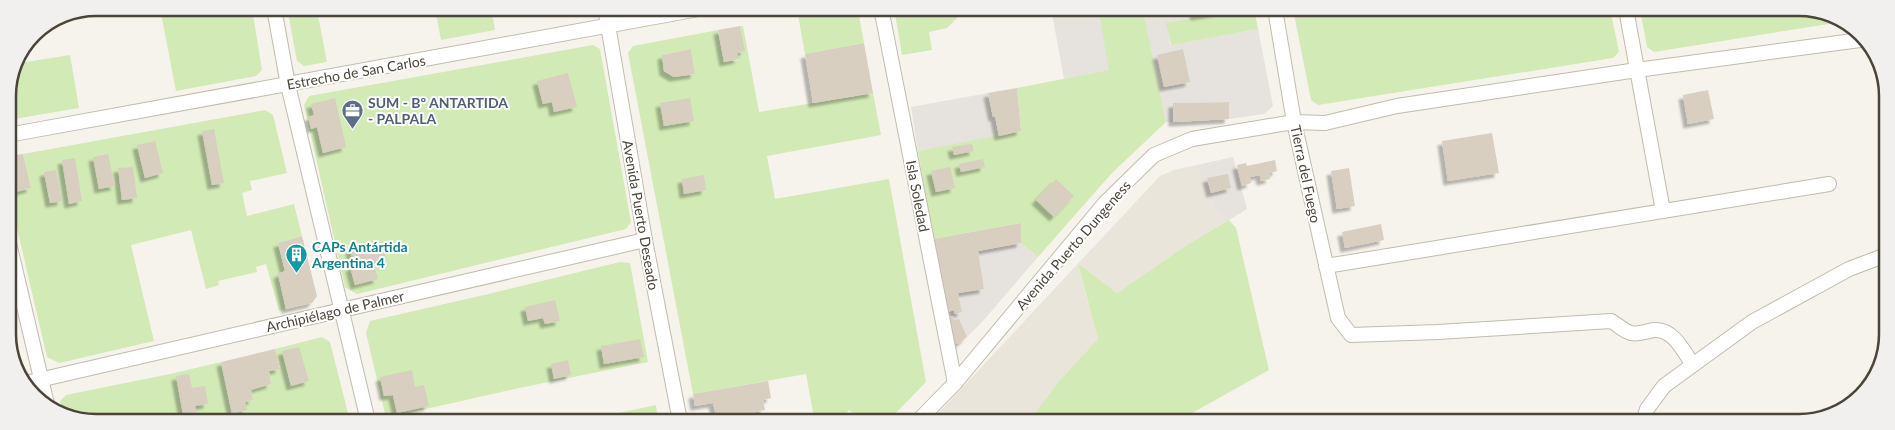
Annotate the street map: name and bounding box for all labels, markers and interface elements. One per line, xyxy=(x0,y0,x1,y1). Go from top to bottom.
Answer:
street label: Estrecho de San Carlos xyxy=(285,51,427,93)
place label: SUM - Bº ANTARTIDA - PALPALA xyxy=(368,94,508,127)
office icon: SUM - Bº ANTARTIDA - PALPALA xyxy=(340,98,364,129)
street label: Tierra del Fuego xyxy=(1287,124,1325,224)
street label: Avenida Puerto Deseado xyxy=(619,139,663,291)
street label: Isla Soledad xyxy=(903,159,933,233)
street label: Avenida Puerto Dungeness xyxy=(1012,177,1134,313)
place label: CAPs Antártida Argentina 4 xyxy=(311,238,408,271)
building icon: CAPs Antártida Argentina 4 xyxy=(284,242,308,273)
street label: Archipiélago de Palmer xyxy=(264,287,406,335)

